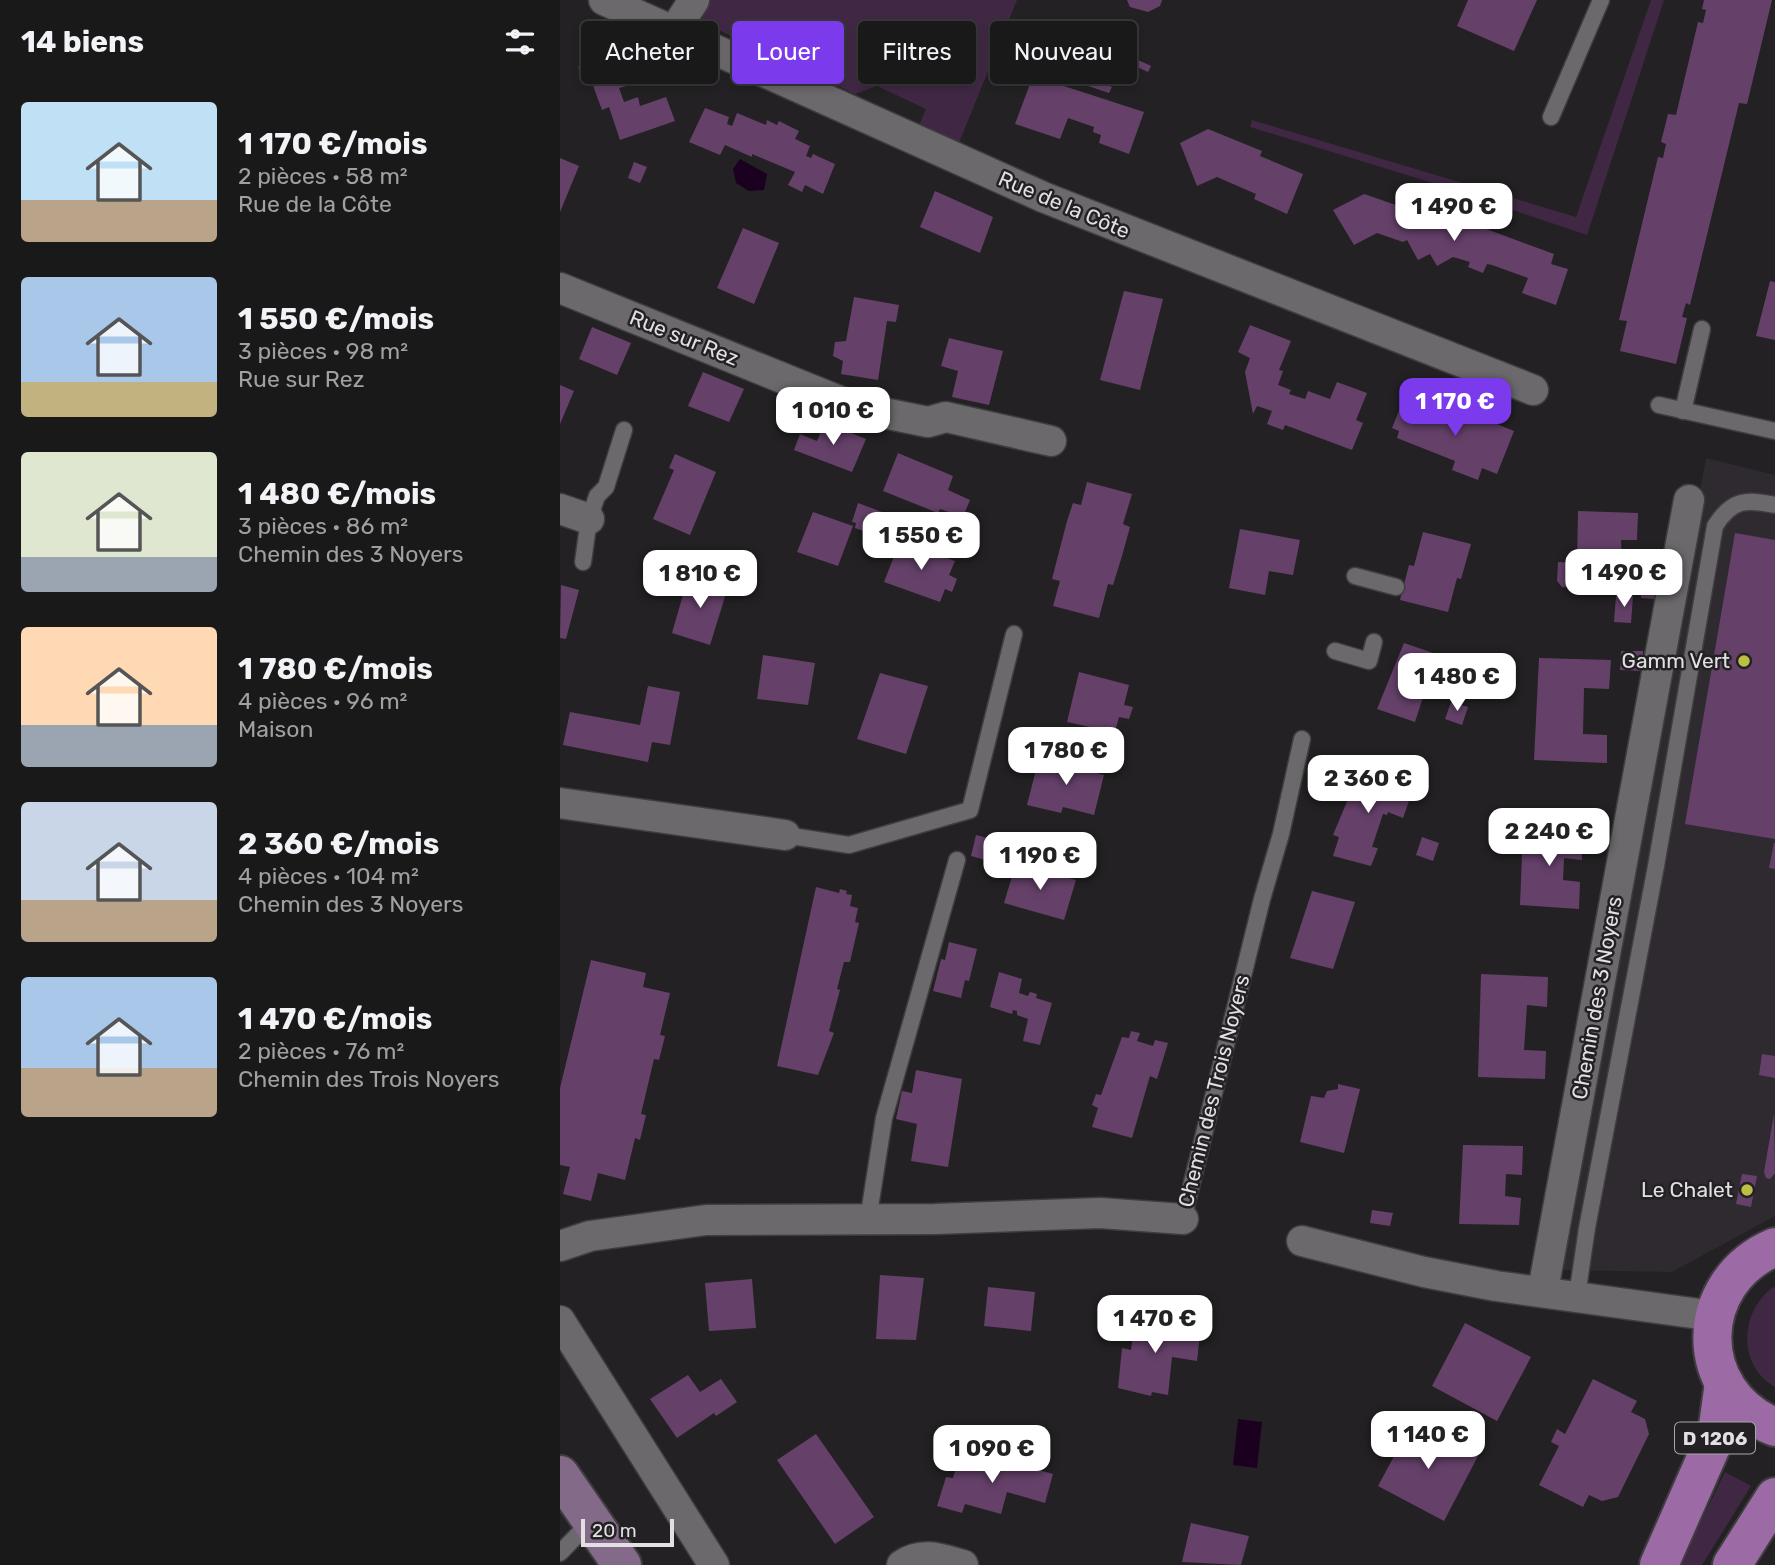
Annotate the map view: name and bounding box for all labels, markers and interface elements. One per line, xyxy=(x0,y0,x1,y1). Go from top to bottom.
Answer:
chip: Acheter xyxy=(581,21,718,84)
chip: Louer xyxy=(732,21,844,84)
chip: Filtres xyxy=(858,21,976,84)
chip: Nouveau xyxy=(990,21,1137,84)
icon: filters xyxy=(501,23,539,61)
text: 14 biens xyxy=(21,24,144,60)
text: 1 170 €/mois xyxy=(238,126,427,162)
icon: home xyxy=(77,130,161,214)
text: 2 pièces · 58 m² xyxy=(238,162,408,190)
street label: Rue de la Côte xyxy=(995,166,1134,243)
pin: 1 490 € xyxy=(1389,184,1519,243)
text: Rue de la Côte xyxy=(238,190,392,218)
text: 1 490 € xyxy=(1411,192,1497,220)
text: 1 550 €/mois xyxy=(238,301,434,337)
street label: Rue sur Rez xyxy=(626,304,742,371)
icon: home xyxy=(77,305,161,389)
text: 3 pièces · 98 m² xyxy=(238,337,408,365)
text: Rue sur Rez xyxy=(238,365,364,393)
pin: 1 170 € xyxy=(1390,378,1520,438)
text: 1 170 € xyxy=(1415,387,1495,415)
pin: 1 010 € xyxy=(768,388,898,447)
text: 1 010 € xyxy=(792,396,874,424)
text: 1 480 €/mois xyxy=(238,476,436,512)
icon: home xyxy=(77,480,161,564)
text: 3 pièces · 86 m² xyxy=(238,512,408,540)
pin: 1 550 € xyxy=(856,512,986,572)
text: 1 550 € xyxy=(879,521,963,549)
text: Chemin des 3 Noyers xyxy=(238,540,464,568)
pin: 1 810 € xyxy=(635,550,765,610)
pin: 1 490 € xyxy=(1559,550,1689,609)
text: 1 490 € xyxy=(1581,558,1667,586)
text: 1 810 € xyxy=(659,559,741,587)
place label: Gamm Vert xyxy=(1622,648,1730,673)
text: 1 780 €/mois xyxy=(238,651,433,687)
marker: Gamm Vert xyxy=(1736,653,1752,669)
pin: 1 480 € xyxy=(1392,654,1522,713)
icon: home xyxy=(77,655,161,739)
text: 1 480 € xyxy=(1414,662,1500,690)
text: 4 pièces · 96 m² xyxy=(238,687,407,715)
text: Maison xyxy=(238,715,313,743)
pin: 1 780 € xyxy=(1001,728,1131,787)
text: 1 780 € xyxy=(1024,736,1108,764)
pin: 2 360 € xyxy=(1303,756,1433,815)
text: 2 360 € xyxy=(1324,764,1412,792)
pin: 2 240 € xyxy=(1484,808,1614,868)
text: 2 240 € xyxy=(1505,817,1594,845)
text: 2 360 €/mois xyxy=(238,826,439,862)
icon: home xyxy=(77,830,161,914)
pin: 1 190 € xyxy=(975,832,1105,892)
text: 1 190 € xyxy=(999,841,1081,869)
text: 4 pièces · 104 m² xyxy=(238,862,419,890)
text: Chemin des 3 Noyers xyxy=(238,890,464,918)
street label: Chemin des 3 Noyers xyxy=(1566,894,1627,1101)
street label: Chemin des Trois Noyers xyxy=(1172,972,1255,1210)
text: 1 470 €/mois xyxy=(238,1001,432,1037)
icon: home xyxy=(77,1005,161,1089)
text: 2 pièces · 76 m² xyxy=(238,1037,404,1065)
text: Chemin des Trois Noyers xyxy=(238,1065,500,1093)
place label: Le Chalet xyxy=(1641,1177,1733,1202)
marker: Le Chalet xyxy=(1739,1182,1755,1198)
pin: 1 470 € xyxy=(1090,1296,1220,1355)
text: 1 470 € xyxy=(1113,1304,1197,1332)
pin: 1 140 € xyxy=(1363,1412,1493,1471)
text: 1 140 € xyxy=(1387,1420,1469,1448)
road number: D 1206 xyxy=(1675,1422,1755,1454)
pin: 1 090 € xyxy=(927,1426,1057,1485)
text: 1 090 € xyxy=(949,1434,1035,1462)
scale bar xyxy=(581,1516,674,1548)
text: 20 m xyxy=(592,1519,637,1542)

